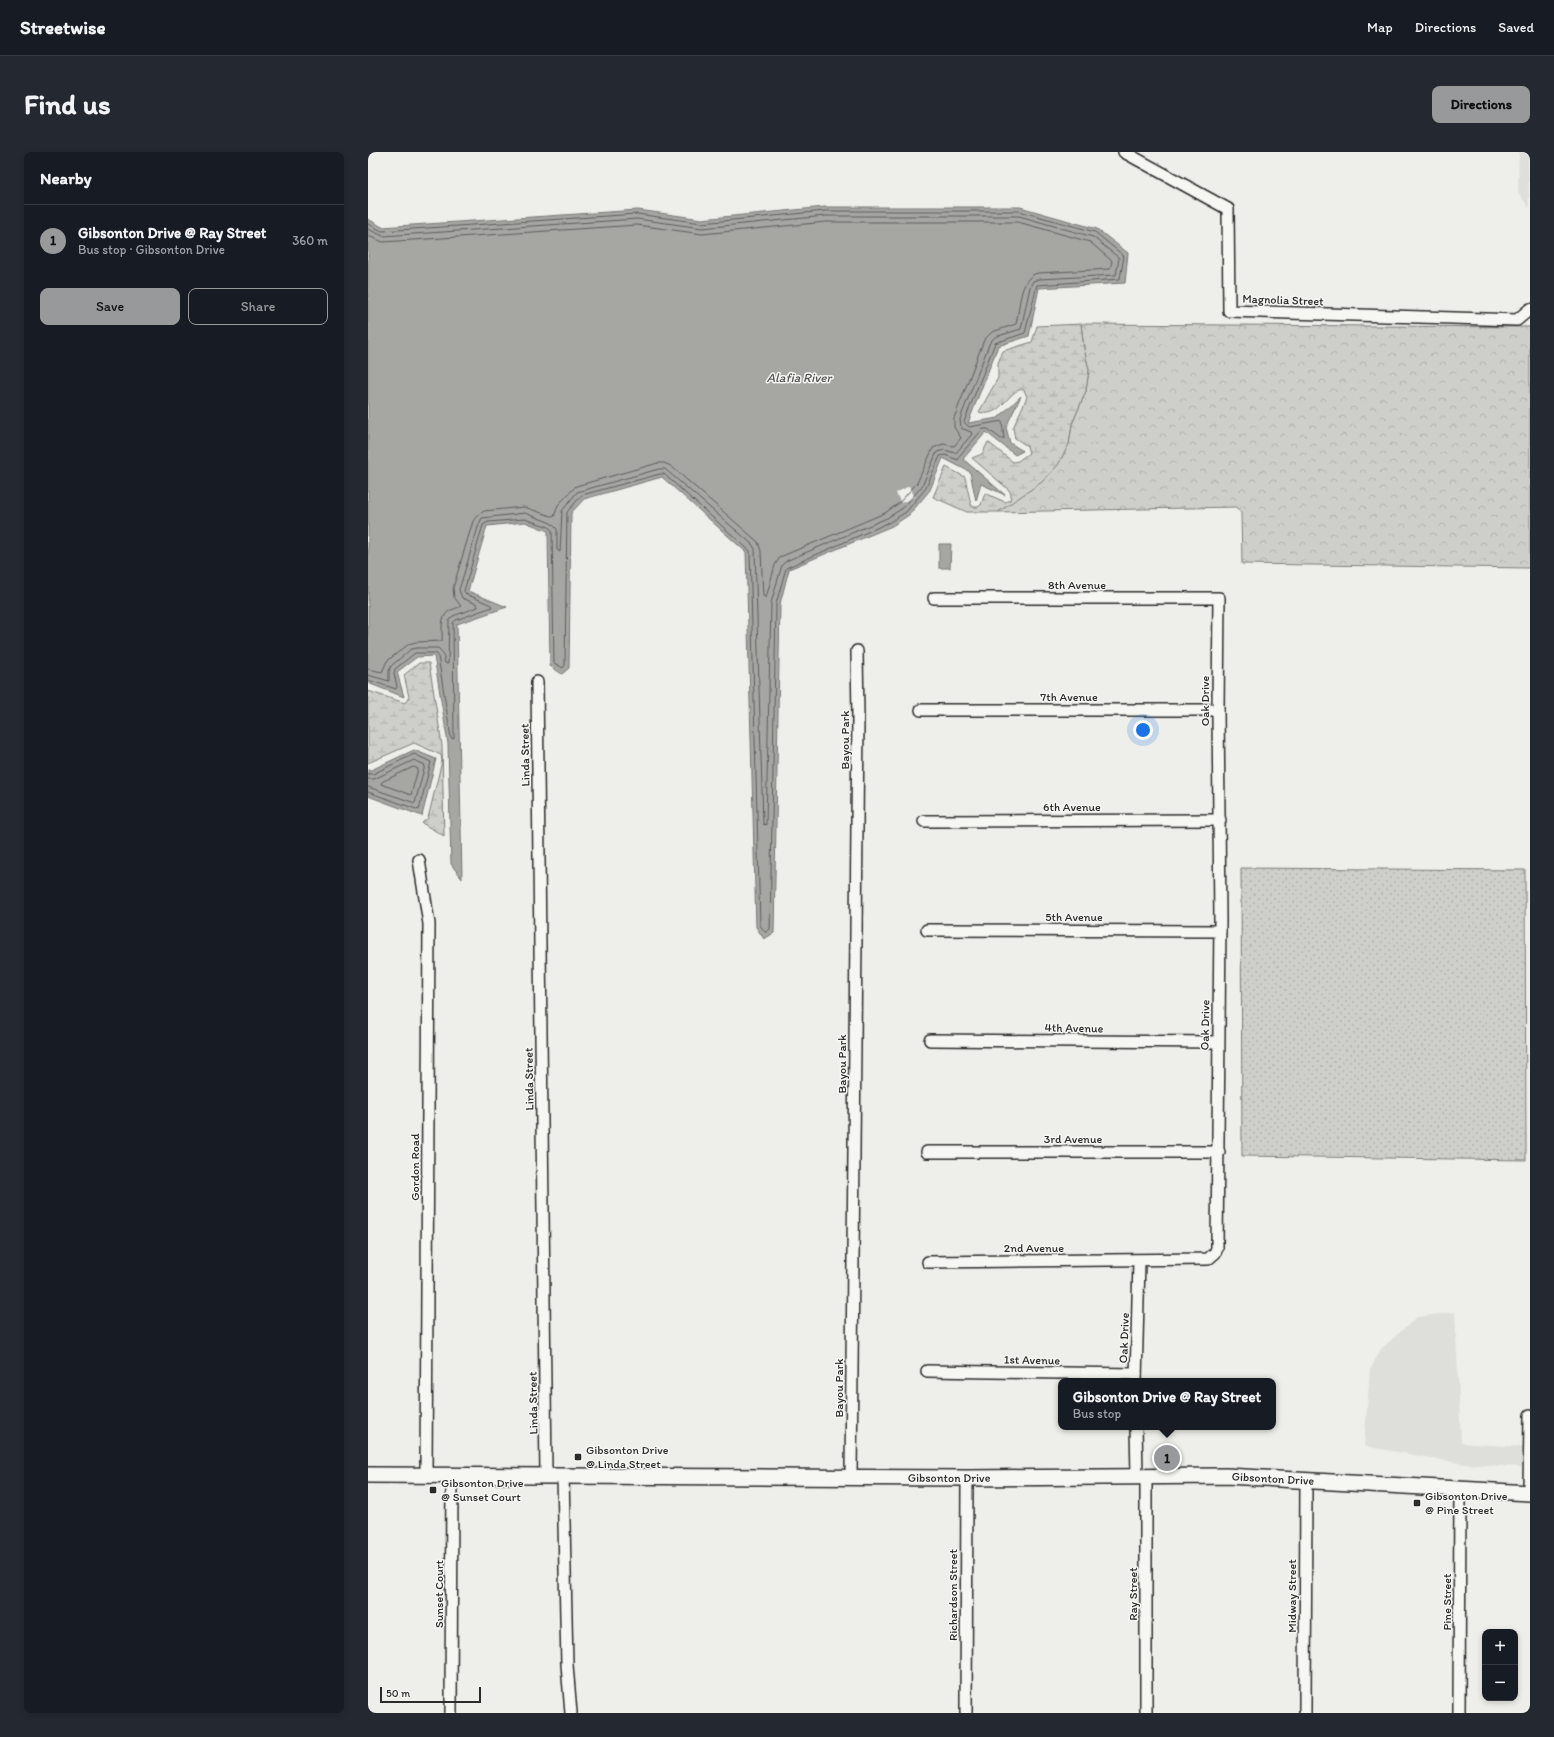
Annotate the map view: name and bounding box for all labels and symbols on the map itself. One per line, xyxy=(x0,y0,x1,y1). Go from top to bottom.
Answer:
street label: Magnolia Street xyxy=(1242,292,1324,308)
water label: Alafia River xyxy=(767,370,833,385)
street label: 8th Avenue xyxy=(1048,578,1106,592)
street label: Oak Drive xyxy=(1198,675,1212,726)
street label: 7th Avenue xyxy=(1040,690,1098,704)
street label: Bayou Park xyxy=(838,710,852,769)
your location xyxy=(1133,720,1153,740)
street label: Linda Street xyxy=(517,723,533,787)
street label: 6th Avenue xyxy=(1043,800,1101,814)
street label: 5th Avenue xyxy=(1045,910,1103,924)
street label: Oak Drive xyxy=(1198,999,1212,1050)
street label: 4th Avenue xyxy=(1045,1020,1104,1036)
street label: Bayou Park xyxy=(835,1034,849,1093)
street label: Linda Street xyxy=(521,1047,537,1111)
street label: 3rd Avenue xyxy=(1044,1132,1102,1146)
street label: Gordon Road xyxy=(408,1133,422,1201)
street label: 2nd Avenue xyxy=(1004,1241,1064,1255)
street label: Oak Drive xyxy=(1116,1312,1132,1364)
street label: 1st Avenue xyxy=(1004,1353,1060,1367)
street label: Bayou Park xyxy=(832,1358,846,1417)
street label: Linda Street xyxy=(525,1371,541,1435)
place label: Gibsonton Drive @ Linda Street xyxy=(586,1443,669,1471)
pin: 1 xyxy=(1154,1443,1180,1473)
marker: Gibsonton Drive @ Linda Street xyxy=(573,1452,583,1462)
street label: Gibsonton Drive xyxy=(1231,1469,1315,1488)
street label: Gibsonton Drive xyxy=(908,1471,991,1485)
place label: Gibsonton Drive @ Sunset Court xyxy=(441,1476,524,1504)
marker: Gibsonton Drive @ Sunset Court xyxy=(428,1485,438,1495)
place label: Gibsonton Drive @ Pine Street xyxy=(1425,1489,1508,1517)
marker: Gibsonton Drive @ Pine Street xyxy=(1412,1498,1422,1508)
street label: Richardson Street xyxy=(946,1548,960,1641)
street label: Sunset Court xyxy=(432,1559,446,1628)
street label: Midway Street xyxy=(1285,1559,1299,1633)
street label: Ray Street xyxy=(1126,1567,1140,1621)
street label: Pine Street xyxy=(1440,1573,1454,1631)
scale bar xyxy=(380,1685,481,1704)

